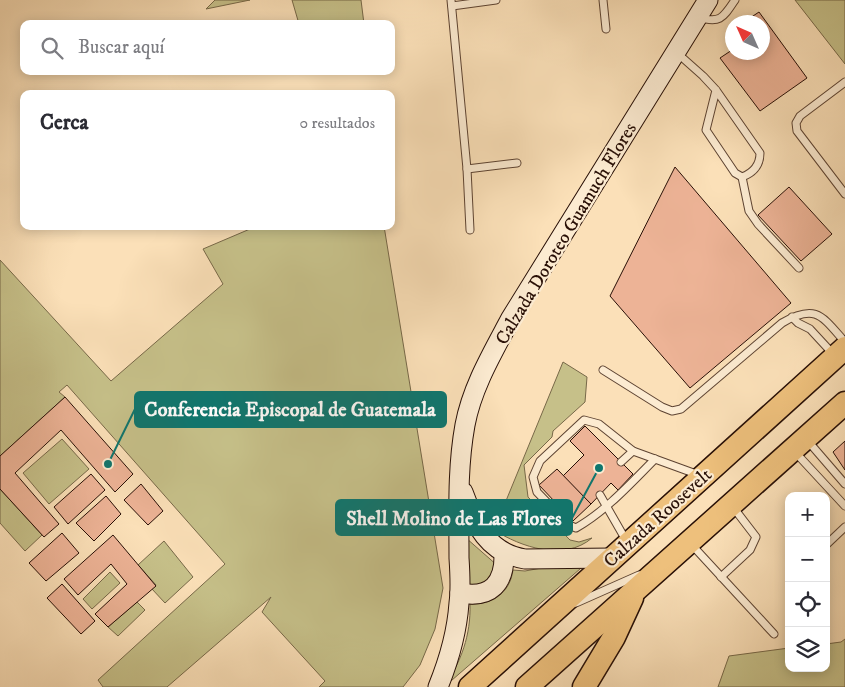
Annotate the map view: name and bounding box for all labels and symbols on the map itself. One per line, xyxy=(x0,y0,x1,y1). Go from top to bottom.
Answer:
north arrow xyxy=(725,15,770,60)
street label: Calzada Doroteo Guamuch Flores xyxy=(491,119,642,349)
callout: Conferencia Episcopal de Guatemala xyxy=(135,392,446,427)
text: Conferencia Episcopal de Guatemala xyxy=(144,398,436,423)
street label: Calzada Roosevelt xyxy=(599,464,717,573)
callout: Shell Molino de Las Flores xyxy=(336,500,572,535)
text: Shell Molino de Las Flores xyxy=(346,507,562,532)

